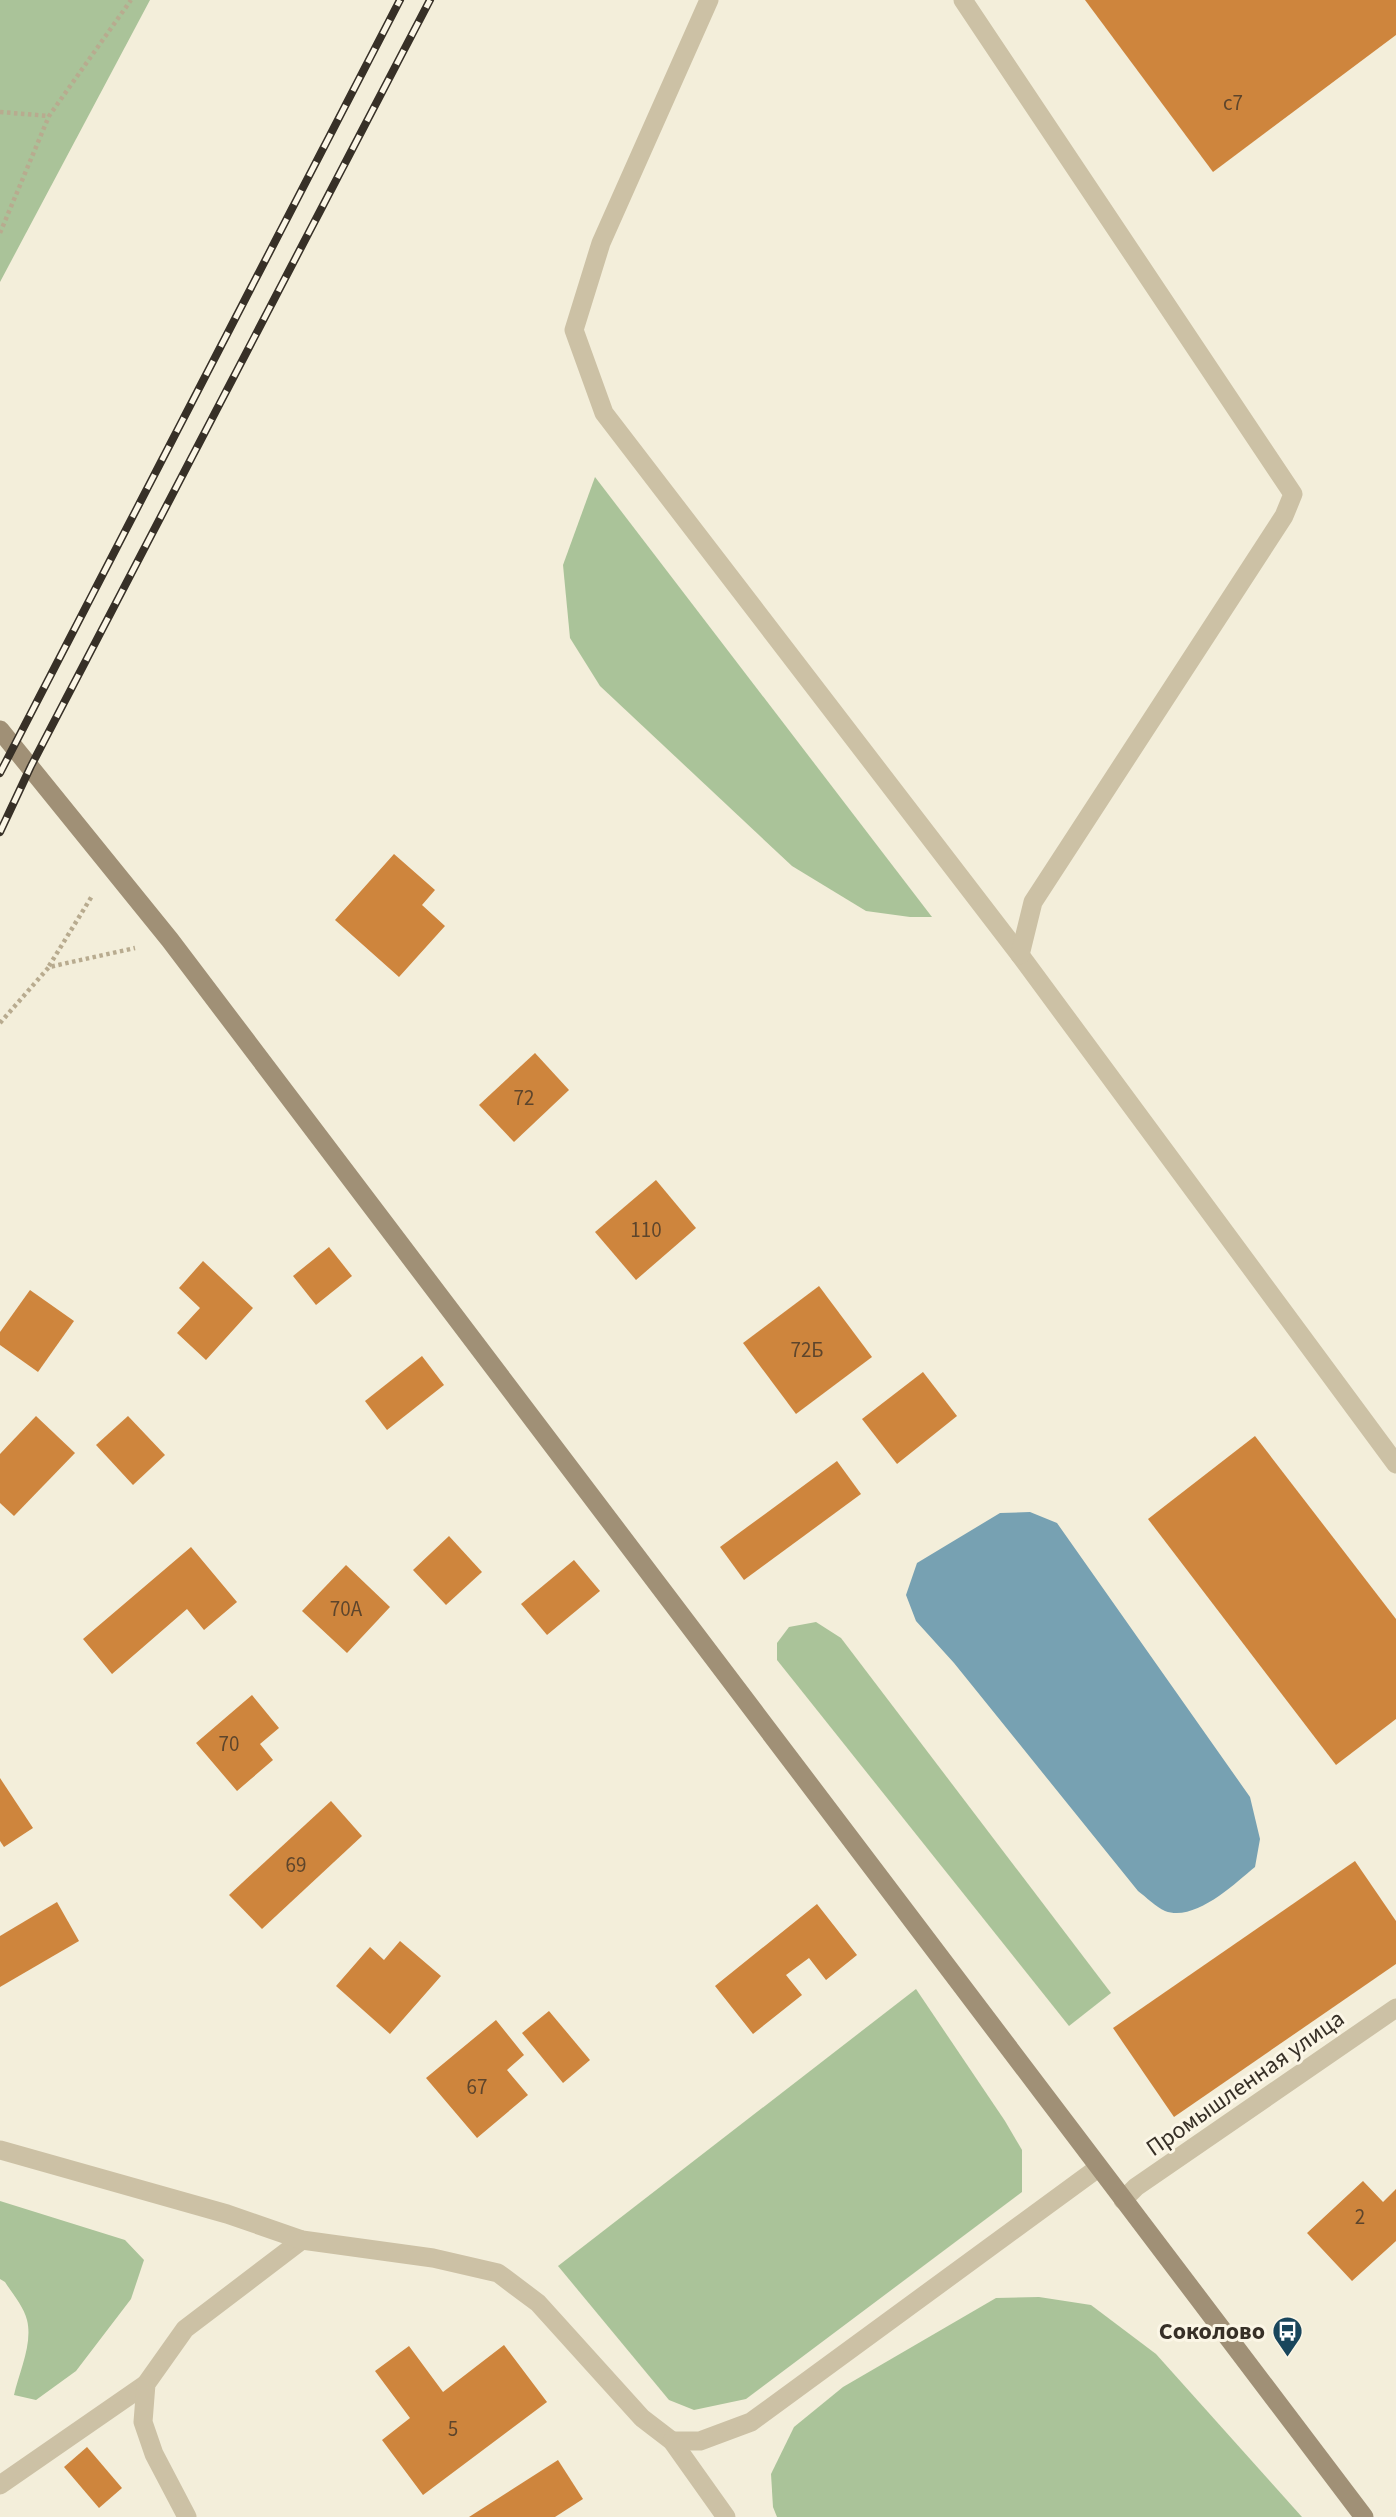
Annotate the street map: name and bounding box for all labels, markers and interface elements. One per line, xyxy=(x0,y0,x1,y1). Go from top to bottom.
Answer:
house number: с7 xyxy=(1223,88,1243,118)
house number: 72 xyxy=(514,1083,534,1113)
house number: 110 xyxy=(630,1215,662,1245)
house number: 72Б xyxy=(790,1335,824,1365)
house number: 70А xyxy=(330,1594,363,1624)
house number: 70 xyxy=(219,1729,239,1759)
house number: 69 xyxy=(286,1850,306,1880)
street label: Промышленная улица xyxy=(1139,2002,1352,2165)
house number: 67 xyxy=(467,2072,487,2102)
house number: 2 xyxy=(1355,2202,1365,2232)
place label: Соколово xyxy=(1159,2314,1265,2349)
bus stop icon: Соколово xyxy=(1271,2314,1305,2358)
house number: 5 xyxy=(448,2414,458,2444)

